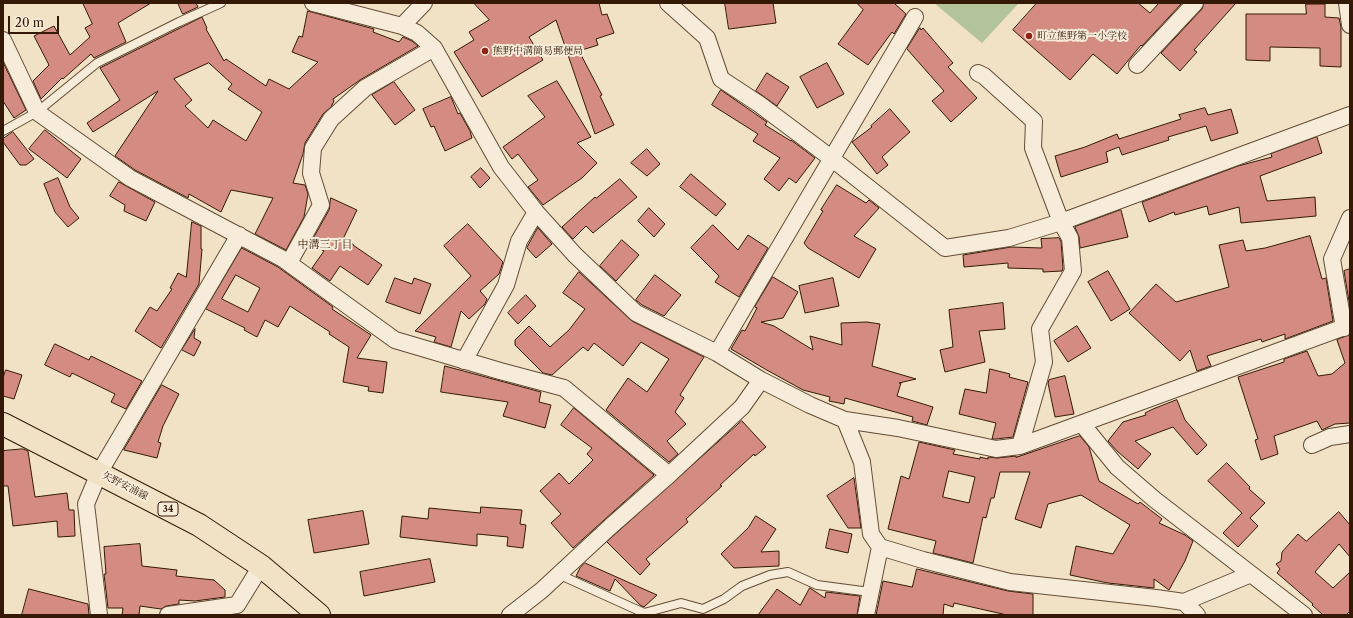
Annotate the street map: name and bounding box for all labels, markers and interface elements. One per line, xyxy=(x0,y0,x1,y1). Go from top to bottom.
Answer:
scale bar xyxy=(10,8,61,34)
text: 20 m xyxy=(15,15,44,30)
place label: 町立熊野第一小学校 xyxy=(1037,30,1127,42)
marker: 町立熊野第一小学校 xyxy=(1024,31,1034,41)
place label: 熊野中溝簡易郵便局 xyxy=(493,45,583,57)
marker: 熊野中溝簡易郵便局 xyxy=(480,46,490,56)
district label: 中溝三丁目 xyxy=(298,238,352,252)
street label: 矢野安浦線 xyxy=(100,469,150,503)
road number: 34 xyxy=(158,502,178,516)

